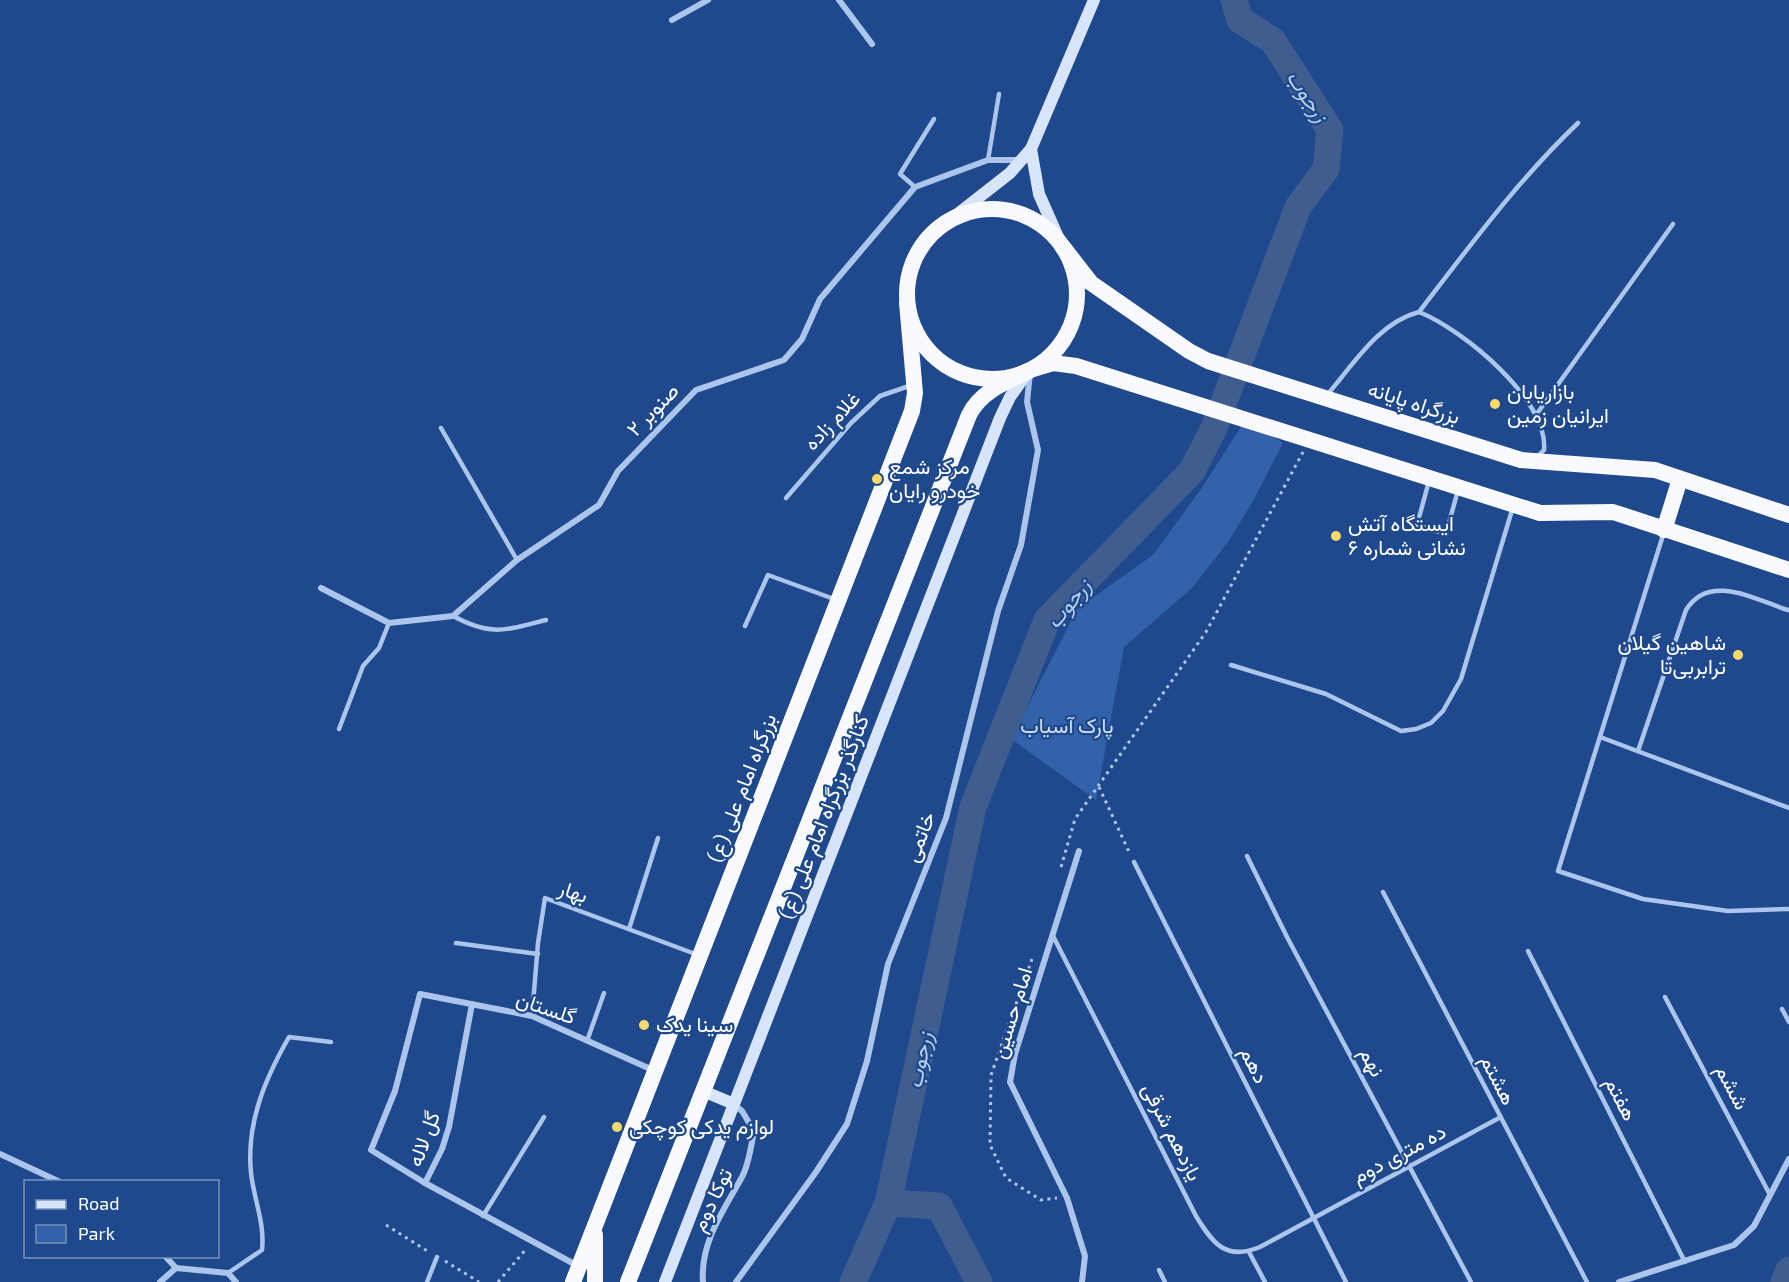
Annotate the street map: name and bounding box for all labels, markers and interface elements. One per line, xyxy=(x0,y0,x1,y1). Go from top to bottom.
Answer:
water label: زرجوب xyxy=(1281,65,1336,129)
street label: بزرگراه پایانه xyxy=(1364,375,1464,431)
street label: صنوبر ۲ xyxy=(621,377,685,442)
place label: بازاریابان ایرانیان زمین xyxy=(1507,378,1609,429)
street label: غلام زاده xyxy=(797,385,867,457)
marker: بازاریابان ایرانیان زمین xyxy=(1488,397,1502,411)
place label: مرکز شمع خودرو رایان xyxy=(889,453,980,504)
marker: مرکز شمع خودرو رایان xyxy=(870,472,884,486)
place label: ایستگاه آتش نشانی شماره ۶ xyxy=(1348,510,1466,561)
marker: ایستگاه آتش نشانی شماره ۶ xyxy=(1329,529,1343,543)
water label: زرجوب xyxy=(1039,571,1098,634)
place label: شاهین گیلان ترابربی‌تا xyxy=(1617,629,1726,680)
marker: شاهین گیلان ترابربی‌تا xyxy=(1731,648,1745,662)
street label: بزرگراه امام علی (ع) xyxy=(701,710,783,866)
street label: کنارگذر بزرگراه امام علی (ع) xyxy=(772,711,876,923)
park label: پارک آسیاب xyxy=(1020,712,1114,740)
street label: خاتمی xyxy=(898,808,941,866)
street label: بهار xyxy=(554,874,591,909)
street label: امام حسین xyxy=(985,964,1039,1062)
street label: گلستان xyxy=(513,985,580,1029)
place label: سینا یدک xyxy=(656,1011,733,1037)
marker: سینا یدک xyxy=(637,1018,651,1032)
water label: زرجوب xyxy=(899,1028,939,1091)
street label: دهم xyxy=(1233,1042,1275,1088)
street label: نهم xyxy=(1353,1042,1391,1082)
street label: هشتم xyxy=(1473,1050,1523,1110)
street label: ششم xyxy=(1708,1059,1756,1115)
street label: هفتم xyxy=(1598,1072,1644,1126)
street label: یازدهم شرقی xyxy=(1135,1078,1209,1186)
street label: گل لاله xyxy=(401,1107,445,1170)
place label: لوازم یدکی کوچکی xyxy=(629,1113,774,1141)
street label: ده متری دوم xyxy=(1347,1118,1451,1190)
marker: لوازم یدکی کوچکی xyxy=(610,1120,624,1134)
street label: توکا دوم xyxy=(685,1164,739,1236)
legend xyxy=(24,1180,219,1258)
text: Road xyxy=(78,1192,119,1214)
text: Park xyxy=(78,1222,115,1244)

